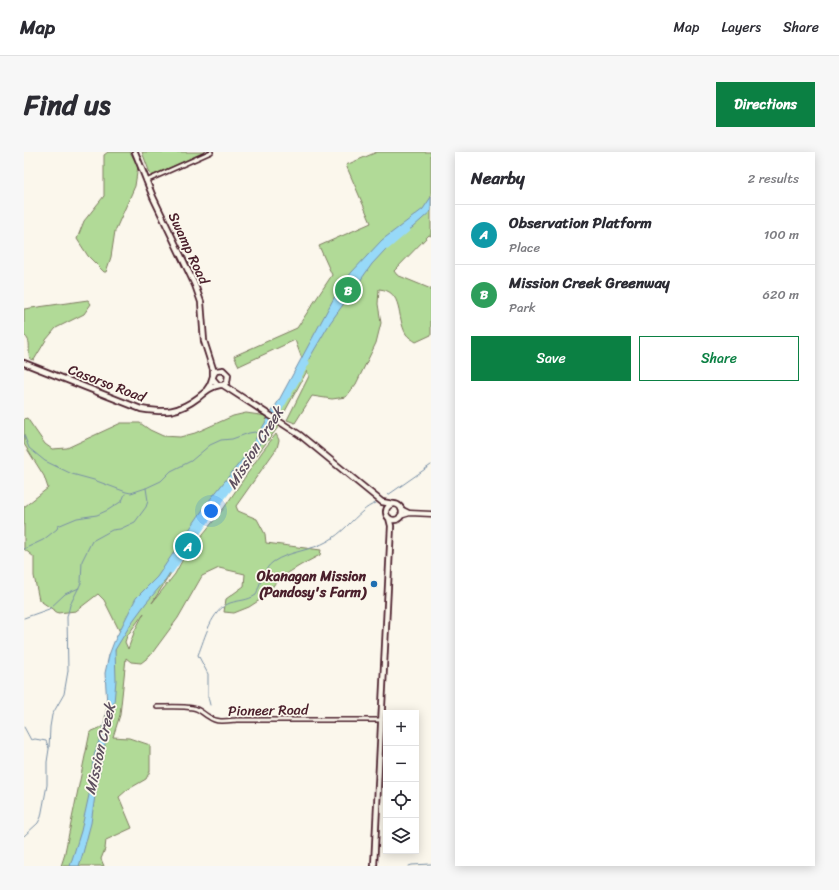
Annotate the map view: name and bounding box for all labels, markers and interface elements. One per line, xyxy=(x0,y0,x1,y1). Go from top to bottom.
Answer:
text: Map xyxy=(20,11,55,44)
text: Map xyxy=(674,15,699,40)
text: Layers xyxy=(721,15,761,40)
text: Share xyxy=(783,15,819,40)
text: Find us xyxy=(24,80,111,129)
button: Directions xyxy=(716,82,815,127)
text: Nearby xyxy=(471,163,525,193)
text: 2 results xyxy=(748,167,799,190)
street label: Swamp Road xyxy=(161,208,217,290)
text: Observation Platform xyxy=(509,210,652,236)
text: A xyxy=(480,223,488,246)
text: 100 m xyxy=(764,223,799,246)
text: Place xyxy=(509,236,540,259)
text: Mission Creek Greenway xyxy=(509,270,670,296)
pin: B xyxy=(335,275,361,305)
text: B xyxy=(480,283,488,306)
text: 620 m xyxy=(763,283,799,306)
text: Park xyxy=(509,296,536,319)
button: Save xyxy=(471,336,631,381)
button: Share xyxy=(639,336,799,381)
street label: Casorso Road xyxy=(64,357,151,410)
water label: Mission Creek xyxy=(219,400,292,494)
your location xyxy=(201,501,221,521)
pin: A xyxy=(175,531,201,561)
place label: Okanagan Mission (Pandosy's Farm) xyxy=(256,564,367,605)
marker: Okanagan Mission (Pandosy's Farm) xyxy=(369,579,379,589)
street label: Pioneer Road xyxy=(228,697,310,724)
water label: Mission Creek xyxy=(77,699,124,797)
map controls xyxy=(383,710,419,854)
button: + xyxy=(383,710,419,746)
button: − xyxy=(383,746,419,782)
button: locate xyxy=(383,782,419,818)
button: layers xyxy=(383,818,419,854)

